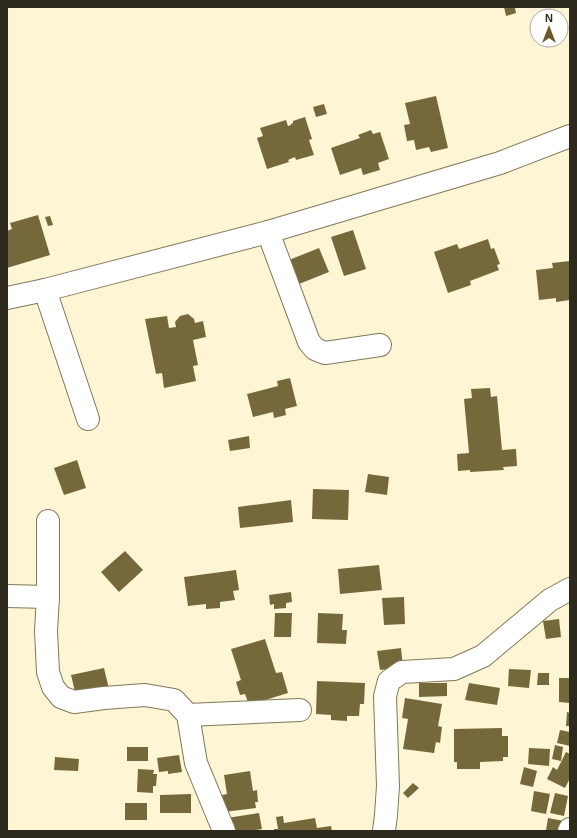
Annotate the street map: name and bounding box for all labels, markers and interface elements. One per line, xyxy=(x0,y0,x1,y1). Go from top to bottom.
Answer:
north arrow xyxy=(529,8,569,48)
text: N xyxy=(545,12,553,24)

